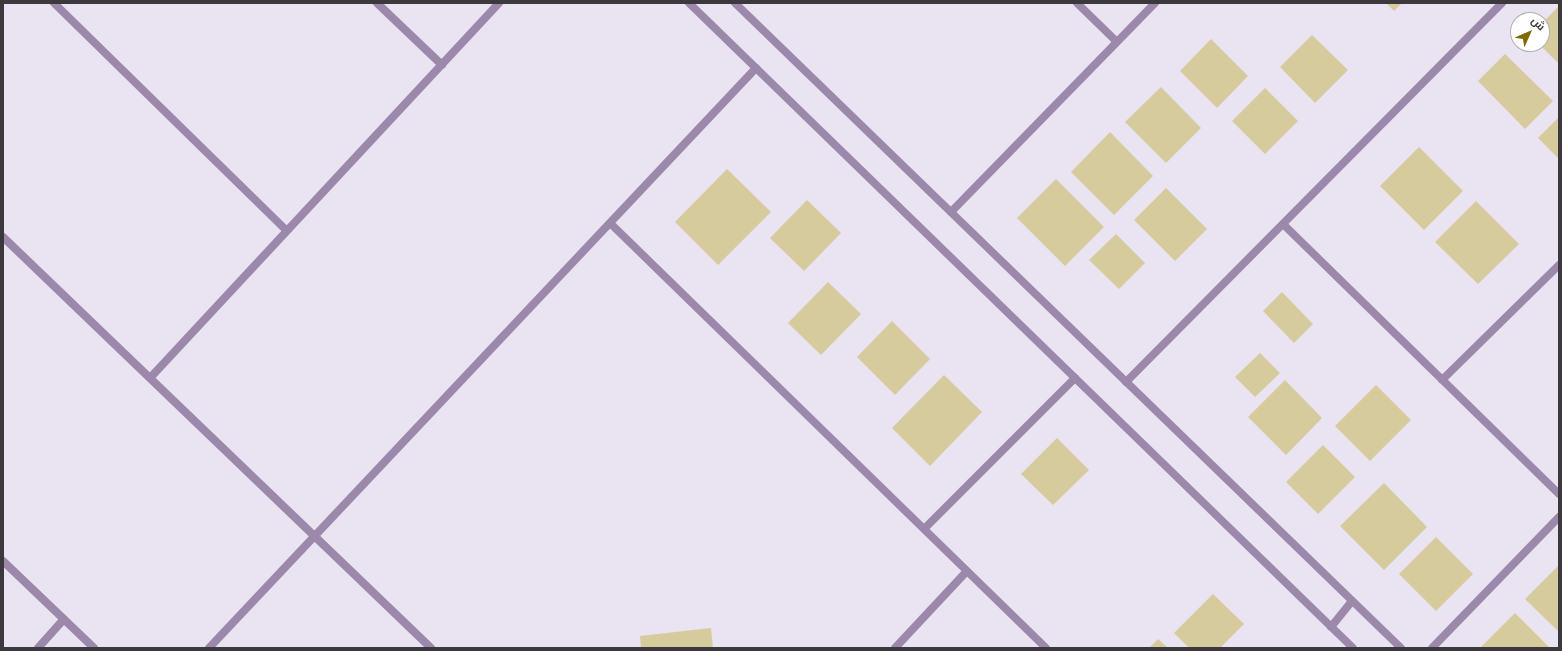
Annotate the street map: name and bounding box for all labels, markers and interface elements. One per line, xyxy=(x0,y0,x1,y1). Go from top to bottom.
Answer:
north arrow xyxy=(1510,12,1550,52)
text: ش xyxy=(1529,14,1548,33)

